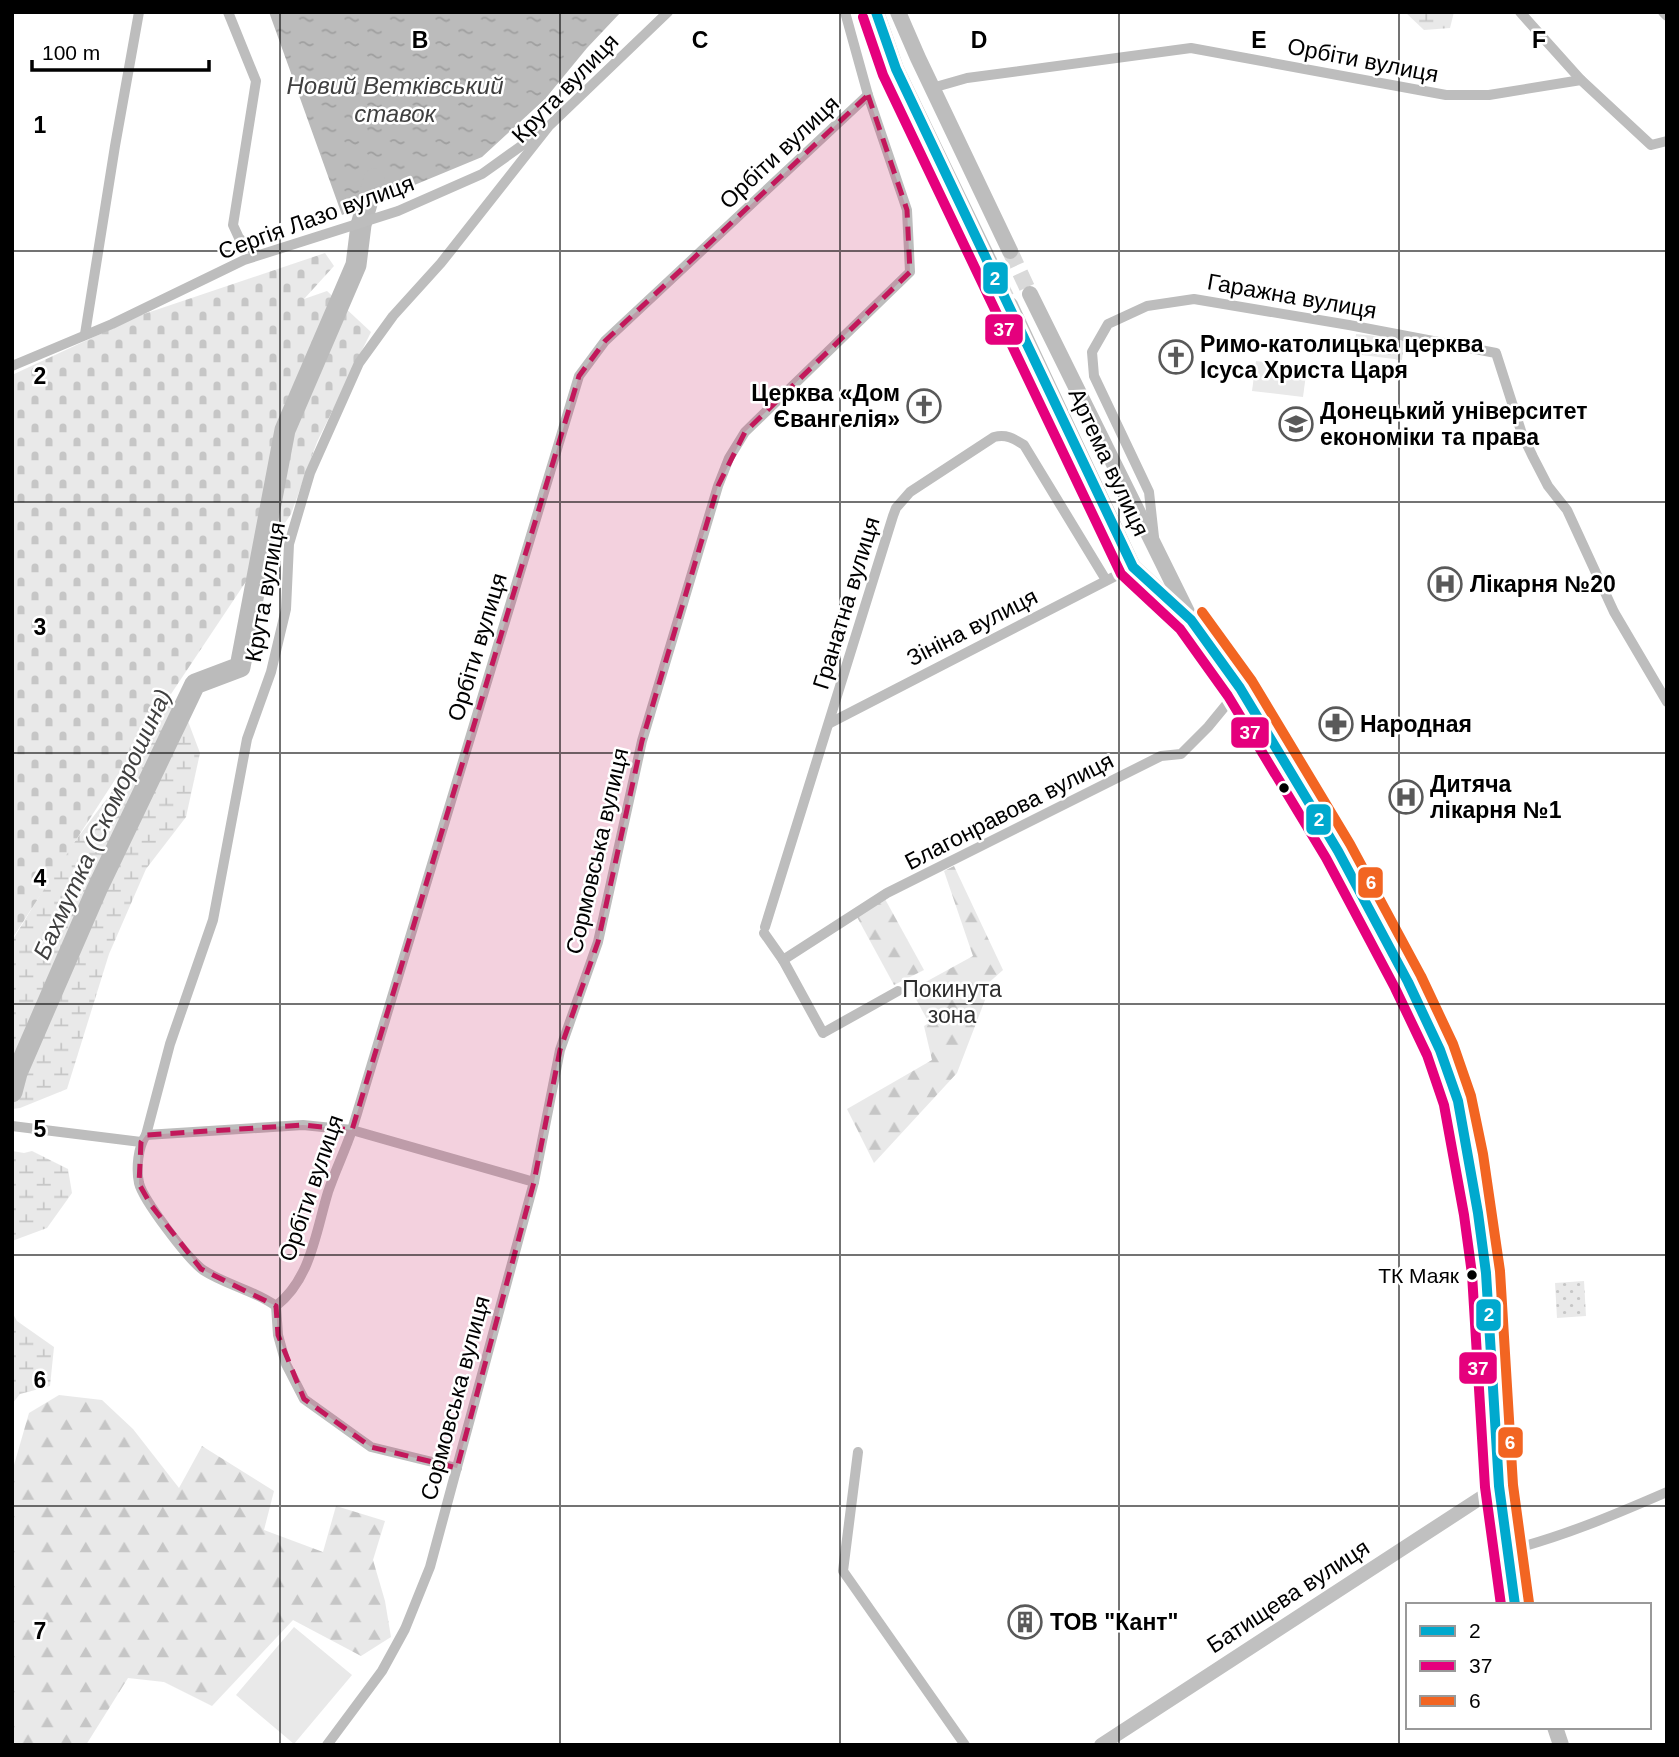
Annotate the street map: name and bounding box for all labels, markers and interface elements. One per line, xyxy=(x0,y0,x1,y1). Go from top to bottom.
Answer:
text: B xyxy=(412,27,428,53)
text: C xyxy=(692,27,708,53)
text: D xyxy=(971,27,987,53)
text: E xyxy=(1251,27,1267,53)
text: F xyxy=(1532,27,1546,53)
scale bar xyxy=(32,28,208,72)
street label: Крута вулиця xyxy=(507,28,623,148)
street label: Орбіти вулиця xyxy=(1285,33,1441,87)
text: 100 m xyxy=(42,41,100,64)
water label: Новий Ветківський ставок xyxy=(287,72,503,127)
street label: Орбіти вулиця xyxy=(714,90,844,214)
text: 1 xyxy=(34,112,47,138)
street label: Сергія Лазо вулиця xyxy=(215,170,417,264)
line badge: 2 xyxy=(982,261,1009,295)
text: 2 xyxy=(990,268,1000,289)
street label: Гаражна вулиця xyxy=(1205,268,1379,324)
line badge: 37 xyxy=(984,313,1024,346)
text: 37 xyxy=(993,319,1015,340)
place label: Римо-католицька церква Ісуса Христа Царя xyxy=(1200,331,1484,383)
church icon: Римо-католицька церква Ісуса Христа Царя xyxy=(1157,338,1195,376)
text: 2 xyxy=(34,363,46,389)
place label: Церква «Дом Євангелія» xyxy=(751,380,900,432)
street label: Артема вулиця xyxy=(1063,384,1155,540)
church icon: Церква «Дом Євангелія» xyxy=(905,387,943,425)
place label: Донецький університет економіки та права xyxy=(1320,398,1588,450)
school or university icon: Донецький університет економіки та права xyxy=(1277,405,1315,443)
street label: Гранатна вулиця xyxy=(807,514,885,692)
street label: Крута вулиця xyxy=(240,520,290,664)
hospital icon: Лікарня №20 xyxy=(1426,565,1464,603)
street label: Орбіти вулиця xyxy=(442,570,512,724)
place label: Лікарня №20 xyxy=(1470,571,1616,597)
street label: Зініна вулиця xyxy=(902,583,1042,671)
text: 3 xyxy=(34,614,46,640)
water label: Бахмутка (Скоморошина) xyxy=(27,685,177,963)
pharmacy icon: Народная xyxy=(1317,705,1355,743)
place label: Народная xyxy=(1360,711,1472,737)
line badge: 37 xyxy=(1230,716,1270,749)
text: 37 xyxy=(1239,722,1261,743)
street label: Сормовська вулиця xyxy=(561,745,633,957)
street label: Благонравова вулиця xyxy=(900,747,1118,875)
place label: Дитяча лікарня №1 xyxy=(1430,771,1562,823)
hospital icon: Дитяча лікарня №1 xyxy=(1387,778,1425,816)
unlabelled marker xyxy=(1277,781,1291,795)
line badge: 2 xyxy=(1305,803,1332,836)
text: 2 xyxy=(1314,809,1324,830)
text: 4 xyxy=(34,865,47,891)
line badge: 6 xyxy=(1357,866,1384,899)
text: 6 xyxy=(1366,872,1376,893)
park label: Покинута зона xyxy=(902,976,1002,1028)
street label: Орбіти вулиця xyxy=(274,1111,348,1265)
text: 5 xyxy=(34,1116,47,1142)
place label: ТК Маяк xyxy=(1378,1264,1460,1287)
marker: ТК Маяк xyxy=(1465,1268,1479,1282)
street label: Сормовська вулиця xyxy=(415,1293,495,1503)
line badge: 2 xyxy=(1475,1298,1502,1332)
text: 2 xyxy=(1484,1304,1494,1325)
line badge: 37 xyxy=(1458,1351,1498,1385)
text: 37 xyxy=(1467,1358,1489,1379)
text: 6 xyxy=(34,1367,46,1393)
line badge: 6 xyxy=(1497,1426,1524,1459)
text: 6 xyxy=(1505,1432,1515,1453)
street label: Батищева вулиця xyxy=(1202,1534,1374,1658)
building icon: ТОВ "Кант" xyxy=(1006,1603,1044,1641)
legend xyxy=(1406,1603,1651,1729)
place label: ТОВ "Кант" xyxy=(1050,1609,1178,1635)
text: 7 xyxy=(34,1618,46,1644)
text: 2 xyxy=(1469,1619,1481,1642)
text: 37 xyxy=(1469,1654,1492,1677)
text: 6 xyxy=(1469,1689,1481,1712)

